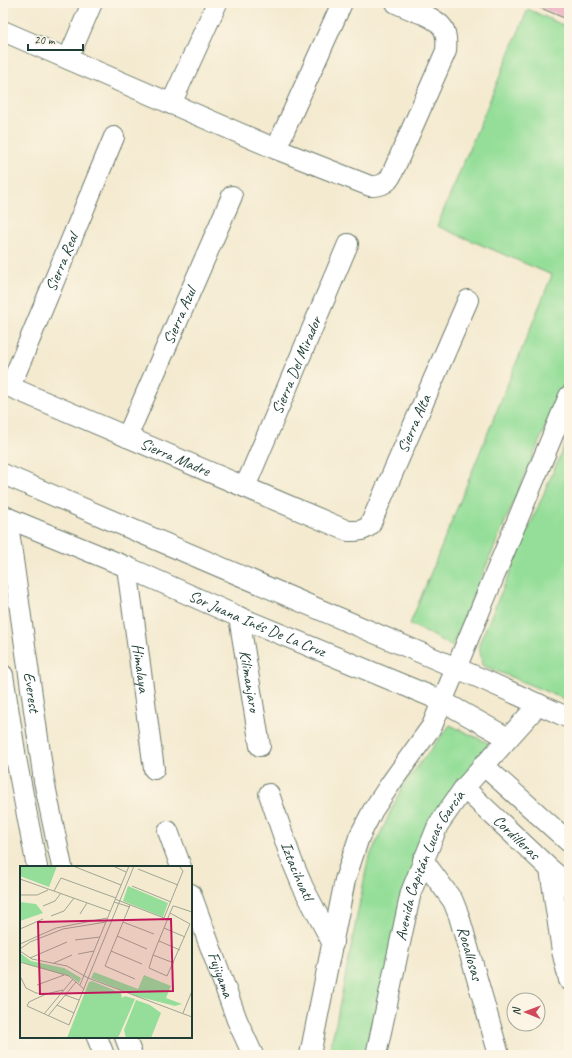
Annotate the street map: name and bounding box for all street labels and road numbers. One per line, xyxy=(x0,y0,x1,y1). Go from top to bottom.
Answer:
street label: Sierra Real xyxy=(41,227,84,294)
street label: Sierra Azul xyxy=(159,281,202,348)
street label: Sierra Del Mirador xyxy=(267,313,327,417)
street label: Sierra Alta xyxy=(393,391,436,456)
street label: Sierra Madre xyxy=(137,434,215,482)
street label: Sor Juana Inés De La Cruz xyxy=(186,586,330,662)
street label: Himalaya xyxy=(127,642,154,695)
street label: Kilimanjaro xyxy=(235,649,265,716)
street label: Everest xyxy=(19,671,45,715)
street label: Avenida Capitán Lucas García xyxy=(391,786,470,943)
street label: Cordilleras xyxy=(489,810,545,865)
street label: Iztacihuatl xyxy=(276,839,320,907)
street label: Rocallosas xyxy=(453,924,487,984)
street label: Fujiyama xyxy=(203,949,238,1001)

